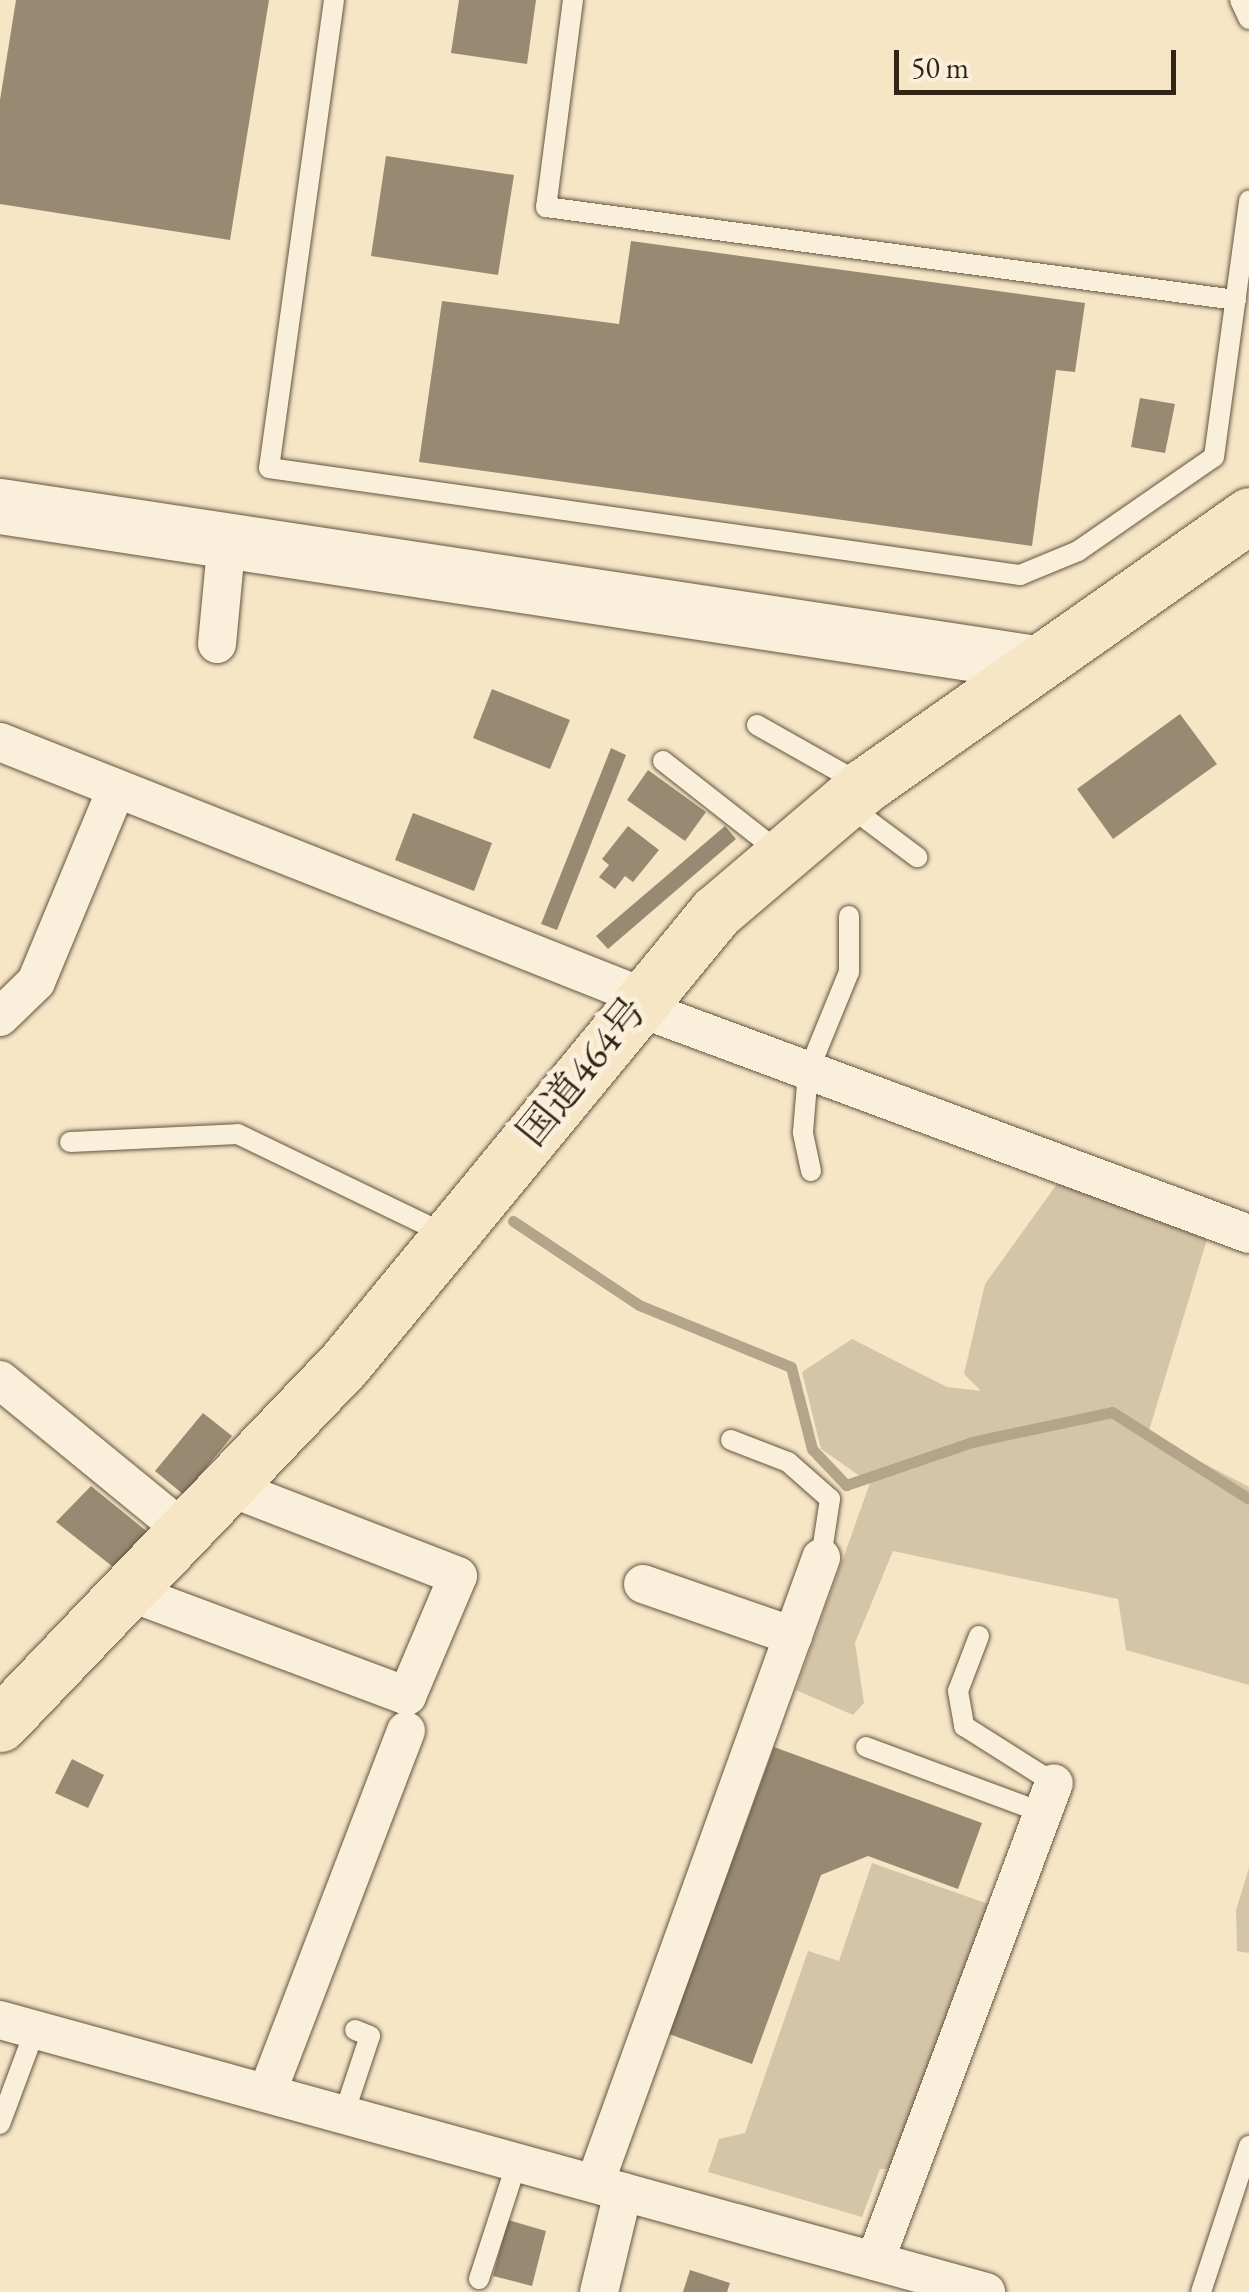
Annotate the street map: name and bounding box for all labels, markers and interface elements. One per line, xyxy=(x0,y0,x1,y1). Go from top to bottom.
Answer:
scale bar xyxy=(899,30,1182,92)
text: 50 m xyxy=(911,48,969,87)
street label: 国道464号 xyxy=(506,987,656,1155)

